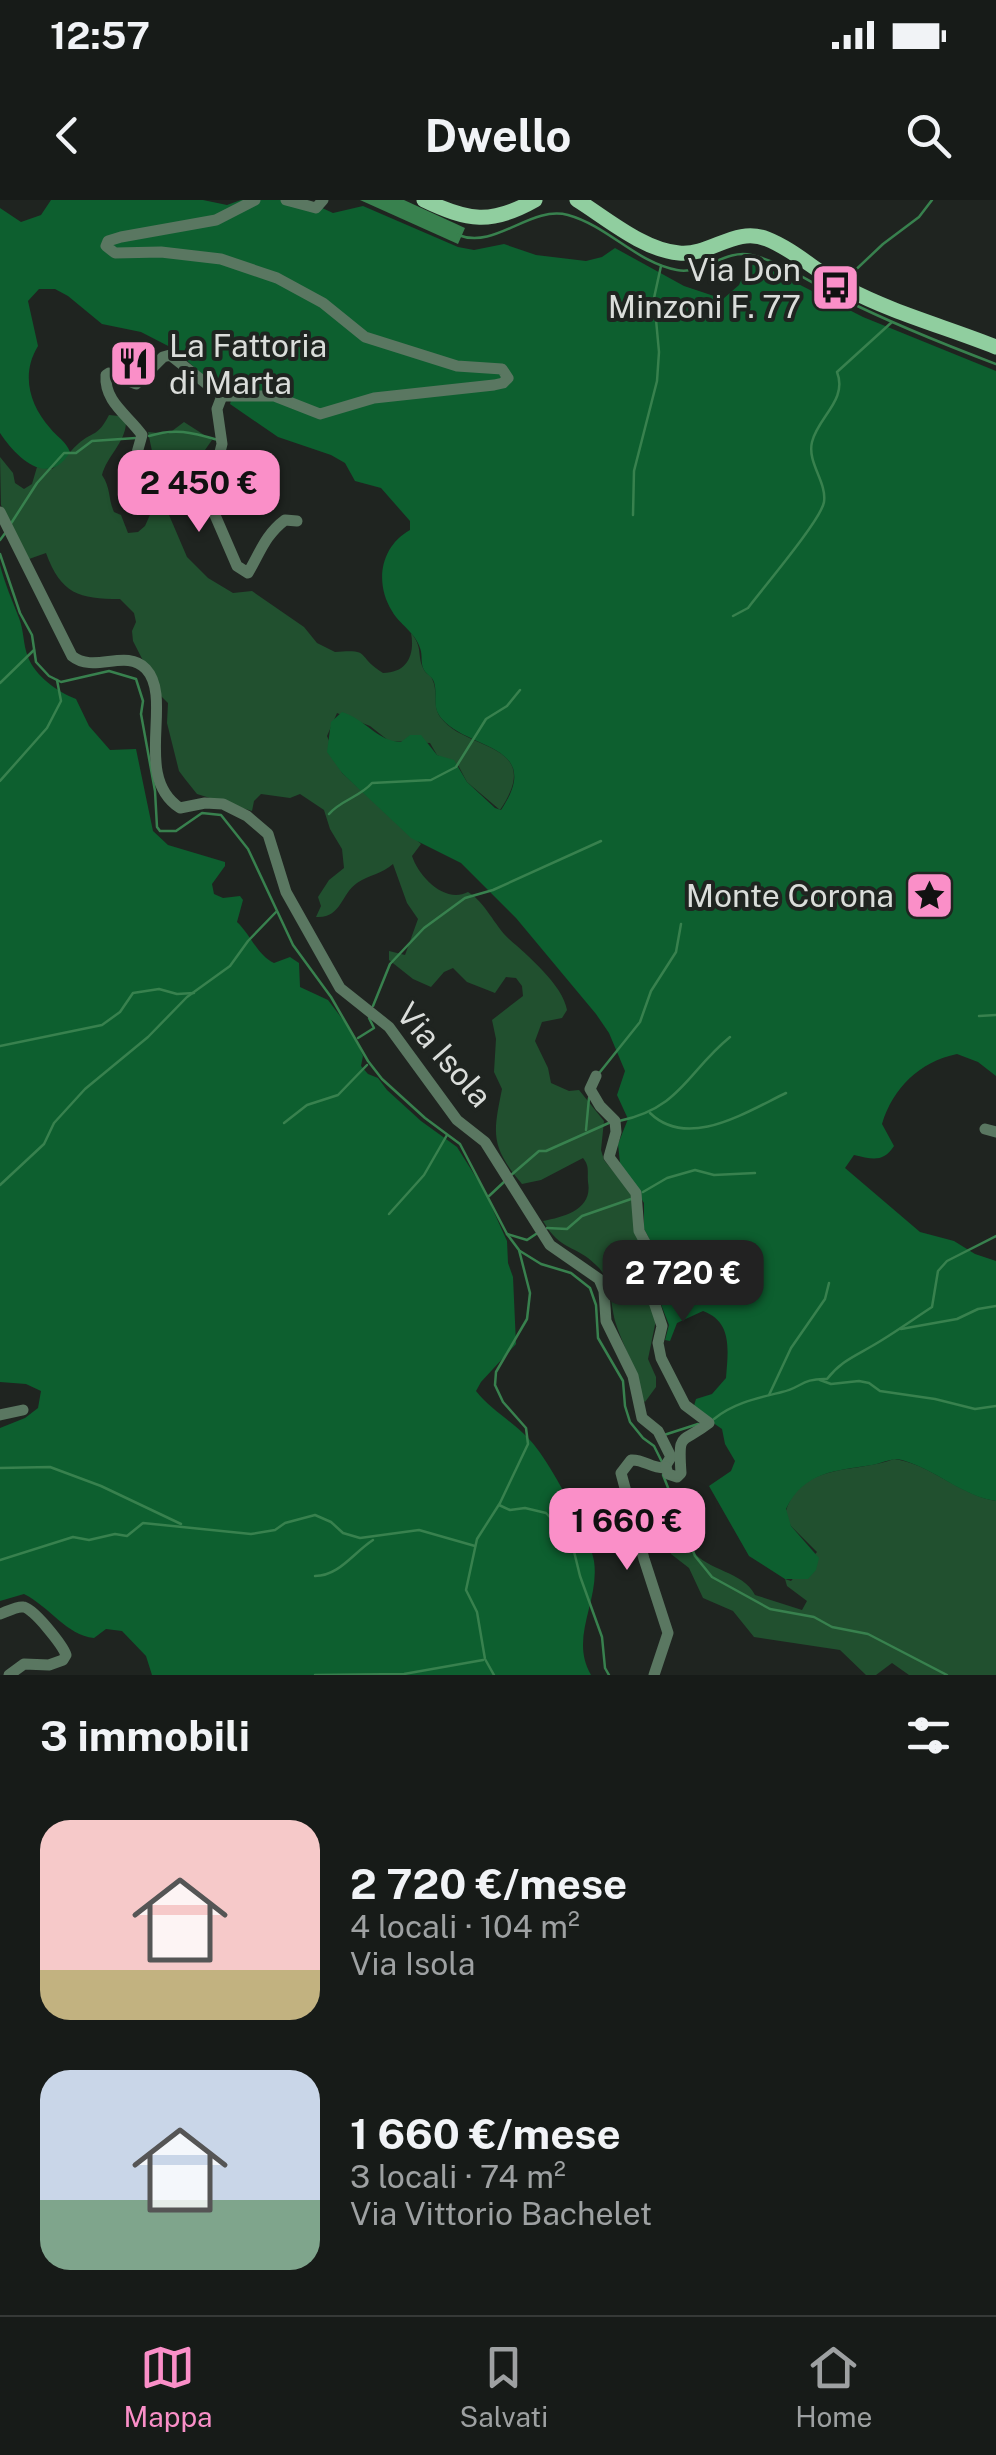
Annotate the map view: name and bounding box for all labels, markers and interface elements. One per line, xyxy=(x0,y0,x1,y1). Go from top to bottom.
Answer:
text: 12:57 xyxy=(50,13,150,58)
icon: back xyxy=(40,108,95,163)
icon: search xyxy=(901,108,956,163)
text: Dwello xyxy=(425,109,571,162)
place label: Via Don Minzoni F. 77 xyxy=(608,251,801,325)
bus stop icon: Via Don Minzoni F. 77 xyxy=(810,262,862,314)
place label: La Fattoria di Marta xyxy=(169,327,327,401)
restaurant icon: La Fattoria di Marta xyxy=(108,338,160,390)
pin: 2 450 € xyxy=(107,450,291,535)
text: 2 450 € xyxy=(140,464,258,501)
place icon: Monte Corona xyxy=(903,870,955,922)
place label: Monte Corona xyxy=(686,877,894,914)
street label: Via Isola xyxy=(389,995,500,1114)
pin: 2 720 € xyxy=(591,1240,775,1325)
text: 2 720 € xyxy=(625,1254,741,1291)
pin: 1 660 € xyxy=(535,1488,719,1573)
text: 1 660 € xyxy=(571,1502,683,1539)
icon: filters xyxy=(901,1708,956,1763)
text: 3 immobili xyxy=(40,1711,250,1760)
text: 2 720 €/mese xyxy=(350,1859,627,1908)
icon: home xyxy=(120,1860,240,1980)
text: 4 locali · 104 m² xyxy=(350,1908,580,1945)
text: Via Isola xyxy=(350,1945,476,1982)
text: 1 660 €/mese xyxy=(350,2109,621,2158)
icon: home xyxy=(120,2110,240,2230)
text: 3 locali · 74 m² xyxy=(350,2158,566,2195)
text: Via Vittorio Bachelet xyxy=(350,2195,652,2232)
tab: Mappa xyxy=(124,2340,212,2433)
tab: Salvati xyxy=(460,2340,548,2433)
tab: Home xyxy=(795,2340,872,2433)

